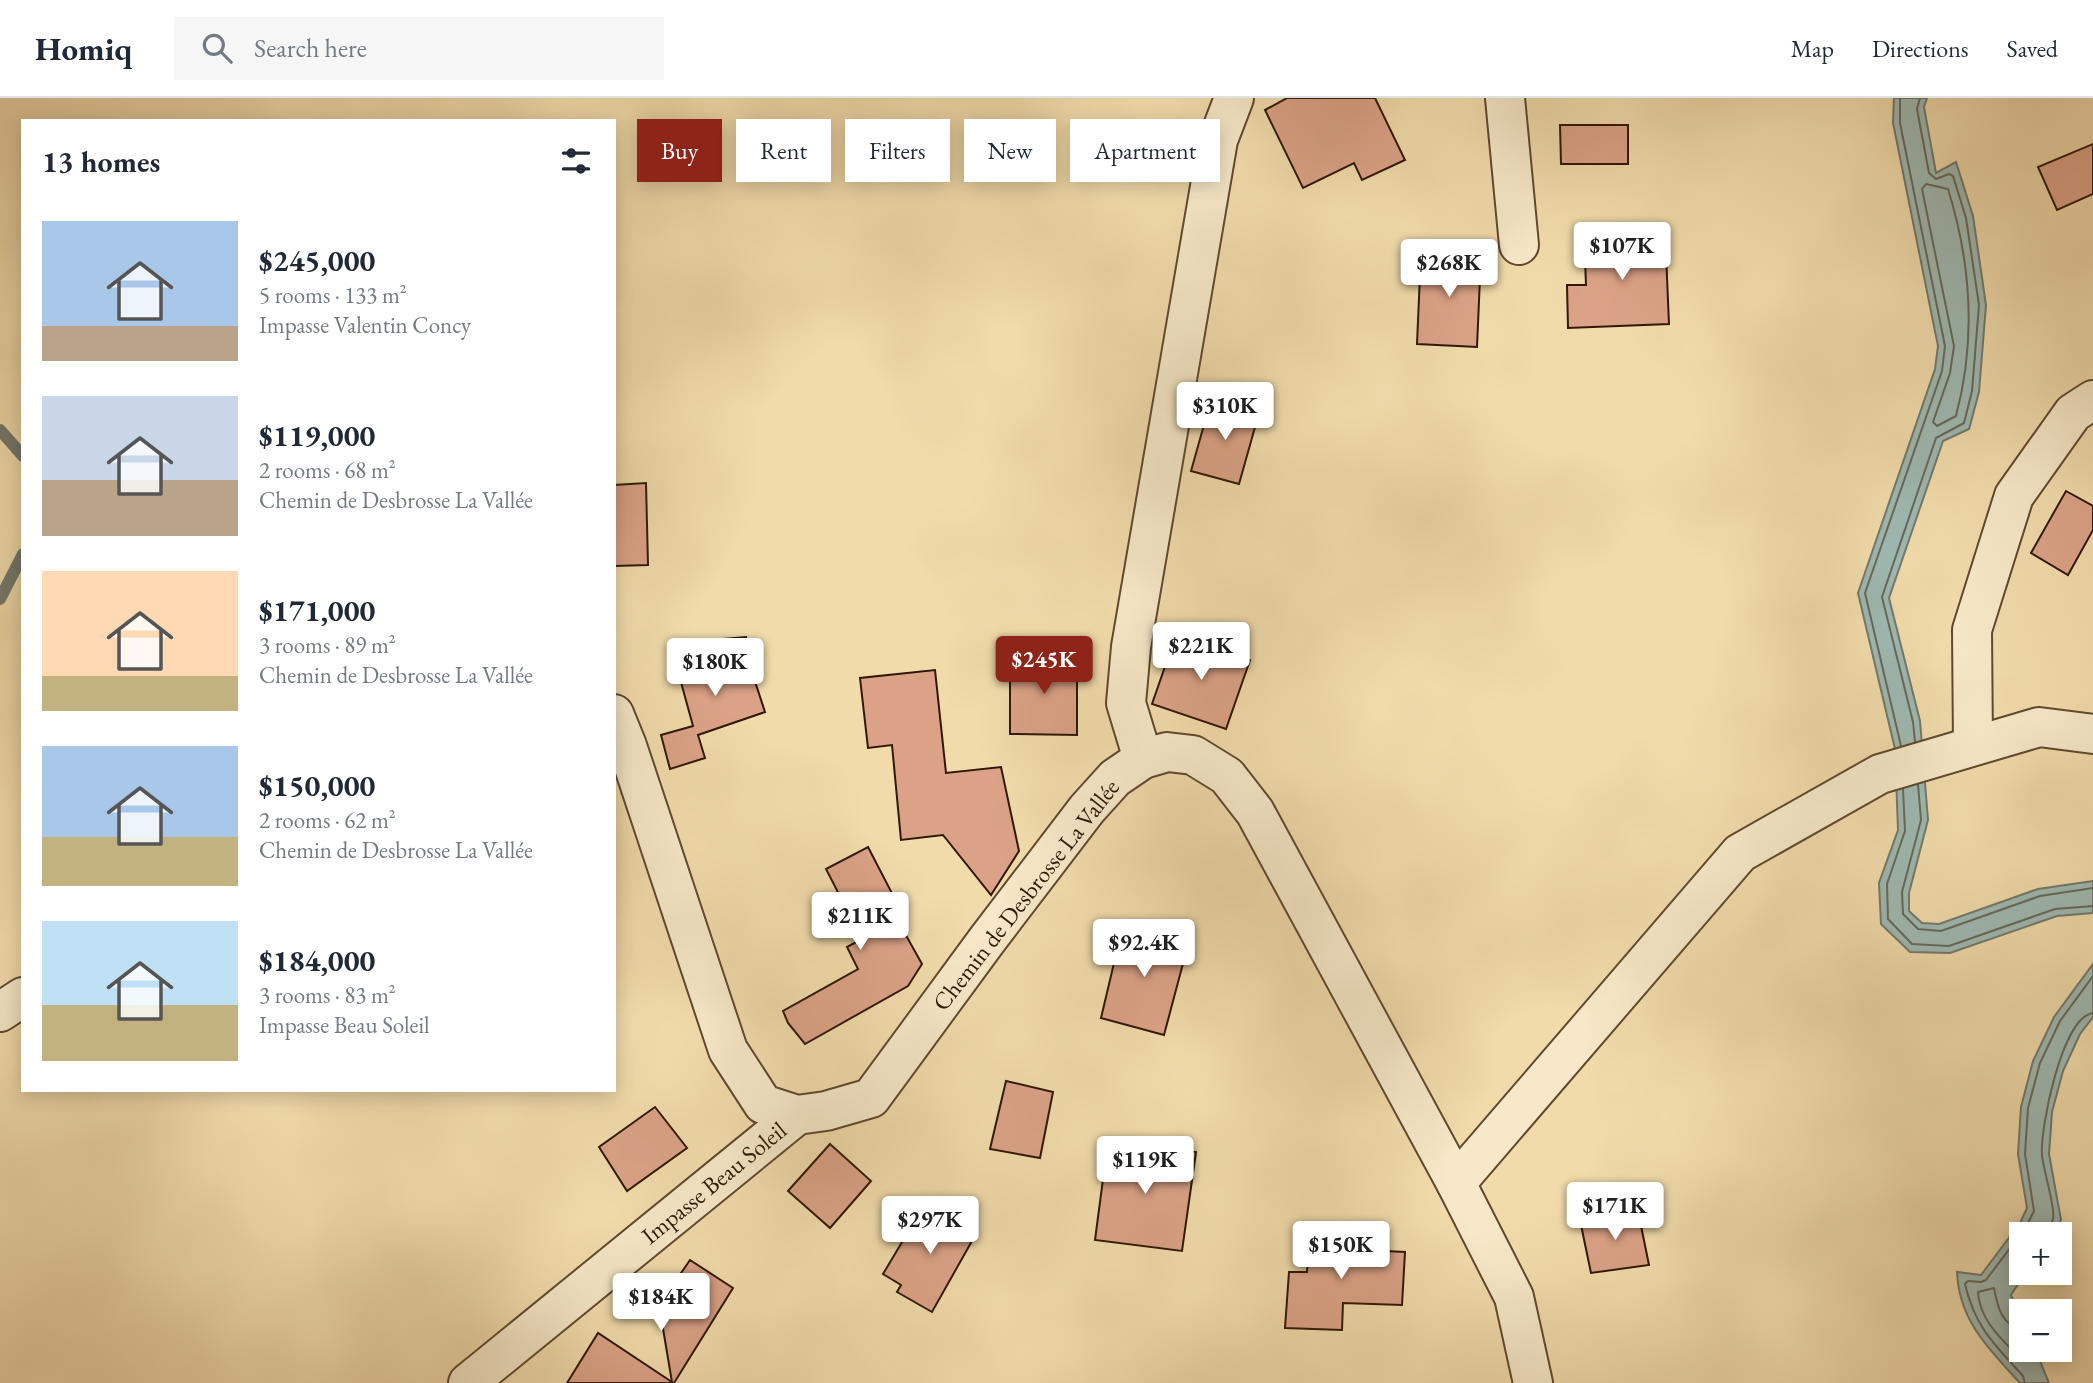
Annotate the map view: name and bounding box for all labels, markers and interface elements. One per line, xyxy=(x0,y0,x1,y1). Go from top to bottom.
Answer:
search box xyxy=(174,17,664,80)
text: Homiq xyxy=(35,27,132,70)
icon: search xyxy=(198,29,236,67)
text: Search here xyxy=(254,31,367,65)
text: Map xyxy=(1791,33,1834,64)
text: Directions xyxy=(1872,33,1969,64)
text: Saved xyxy=(2007,33,2058,64)
chip: Buy xyxy=(637,119,722,182)
chip: Rent xyxy=(736,119,831,182)
chip: Filters xyxy=(845,119,950,182)
chip: New xyxy=(964,119,1056,182)
chip: Apartment xyxy=(1070,119,1220,182)
text: 13 homes xyxy=(42,142,160,181)
icon: filters xyxy=(557,142,595,180)
pin: $107K xyxy=(1573,222,1671,282)
text: $107K xyxy=(1590,230,1654,260)
pin: $268K xyxy=(1400,240,1498,299)
text: $245,000 xyxy=(259,241,375,280)
text: $268K xyxy=(1417,247,1481,277)
icon: home xyxy=(98,249,182,333)
text: 5 rooms · 133 m² xyxy=(259,280,407,310)
text: Impasse Valentin Concy xyxy=(259,310,471,340)
pin: $310K xyxy=(1176,382,1274,442)
text: $310K xyxy=(1193,390,1257,420)
text: $119,000 xyxy=(259,416,375,455)
icon: home xyxy=(98,424,182,508)
text: 2 rooms · 68 m² xyxy=(259,455,396,485)
text: Chemin de Desbrosse La Vallée xyxy=(259,485,533,515)
text: $171,000 xyxy=(259,591,375,630)
icon: home xyxy=(98,599,182,683)
pin: $221K xyxy=(1152,622,1250,682)
text: 3 rooms · 89 m² xyxy=(259,630,396,660)
text: $221K xyxy=(1169,630,1233,660)
pin: $245K xyxy=(995,636,1093,696)
pin: $180K xyxy=(666,638,764,698)
text: $245K xyxy=(1012,644,1076,674)
text: $180K xyxy=(683,646,747,676)
text: Chemin de Desbrosse La Vallée xyxy=(259,660,533,690)
text: $150,000 xyxy=(259,766,375,805)
street label: Chemin de Desbrosse La Vallée xyxy=(925,772,1126,1017)
icon: home xyxy=(98,774,182,858)
text: 2 rooms · 62 m² xyxy=(259,805,396,835)
text: Chemin de Desbrosse La Vallée xyxy=(259,835,533,865)
pin: $211K xyxy=(811,892,909,952)
text: $211K xyxy=(828,900,892,930)
pin: $92.4K xyxy=(1087,920,1201,979)
text: $92.4K xyxy=(1109,927,1179,957)
text: $184,000 xyxy=(259,941,375,980)
icon: home xyxy=(98,949,182,1033)
text: 3 rooms · 83 m² xyxy=(259,980,396,1010)
text: Impasse Beau Soleil xyxy=(259,1010,430,1040)
street label: Impasse Beau Soleil xyxy=(635,1114,793,1251)
pin: $119K xyxy=(1096,1136,1194,1196)
text: $119K xyxy=(1113,1144,1177,1174)
pin: $171K xyxy=(1566,1182,1664,1242)
text: $171K xyxy=(1583,1190,1647,1220)
pin: $297K xyxy=(881,1196,979,1256)
text: $297K xyxy=(898,1204,962,1234)
pin: $150K xyxy=(1292,1222,1390,1281)
map controls xyxy=(2009,1222,2072,1362)
button: + xyxy=(2009,1222,2072,1285)
text: $150K xyxy=(1309,1229,1373,1259)
pin: $184K xyxy=(612,1274,710,1333)
text: $184K xyxy=(629,1281,693,1311)
button: − xyxy=(2009,1299,2072,1362)

